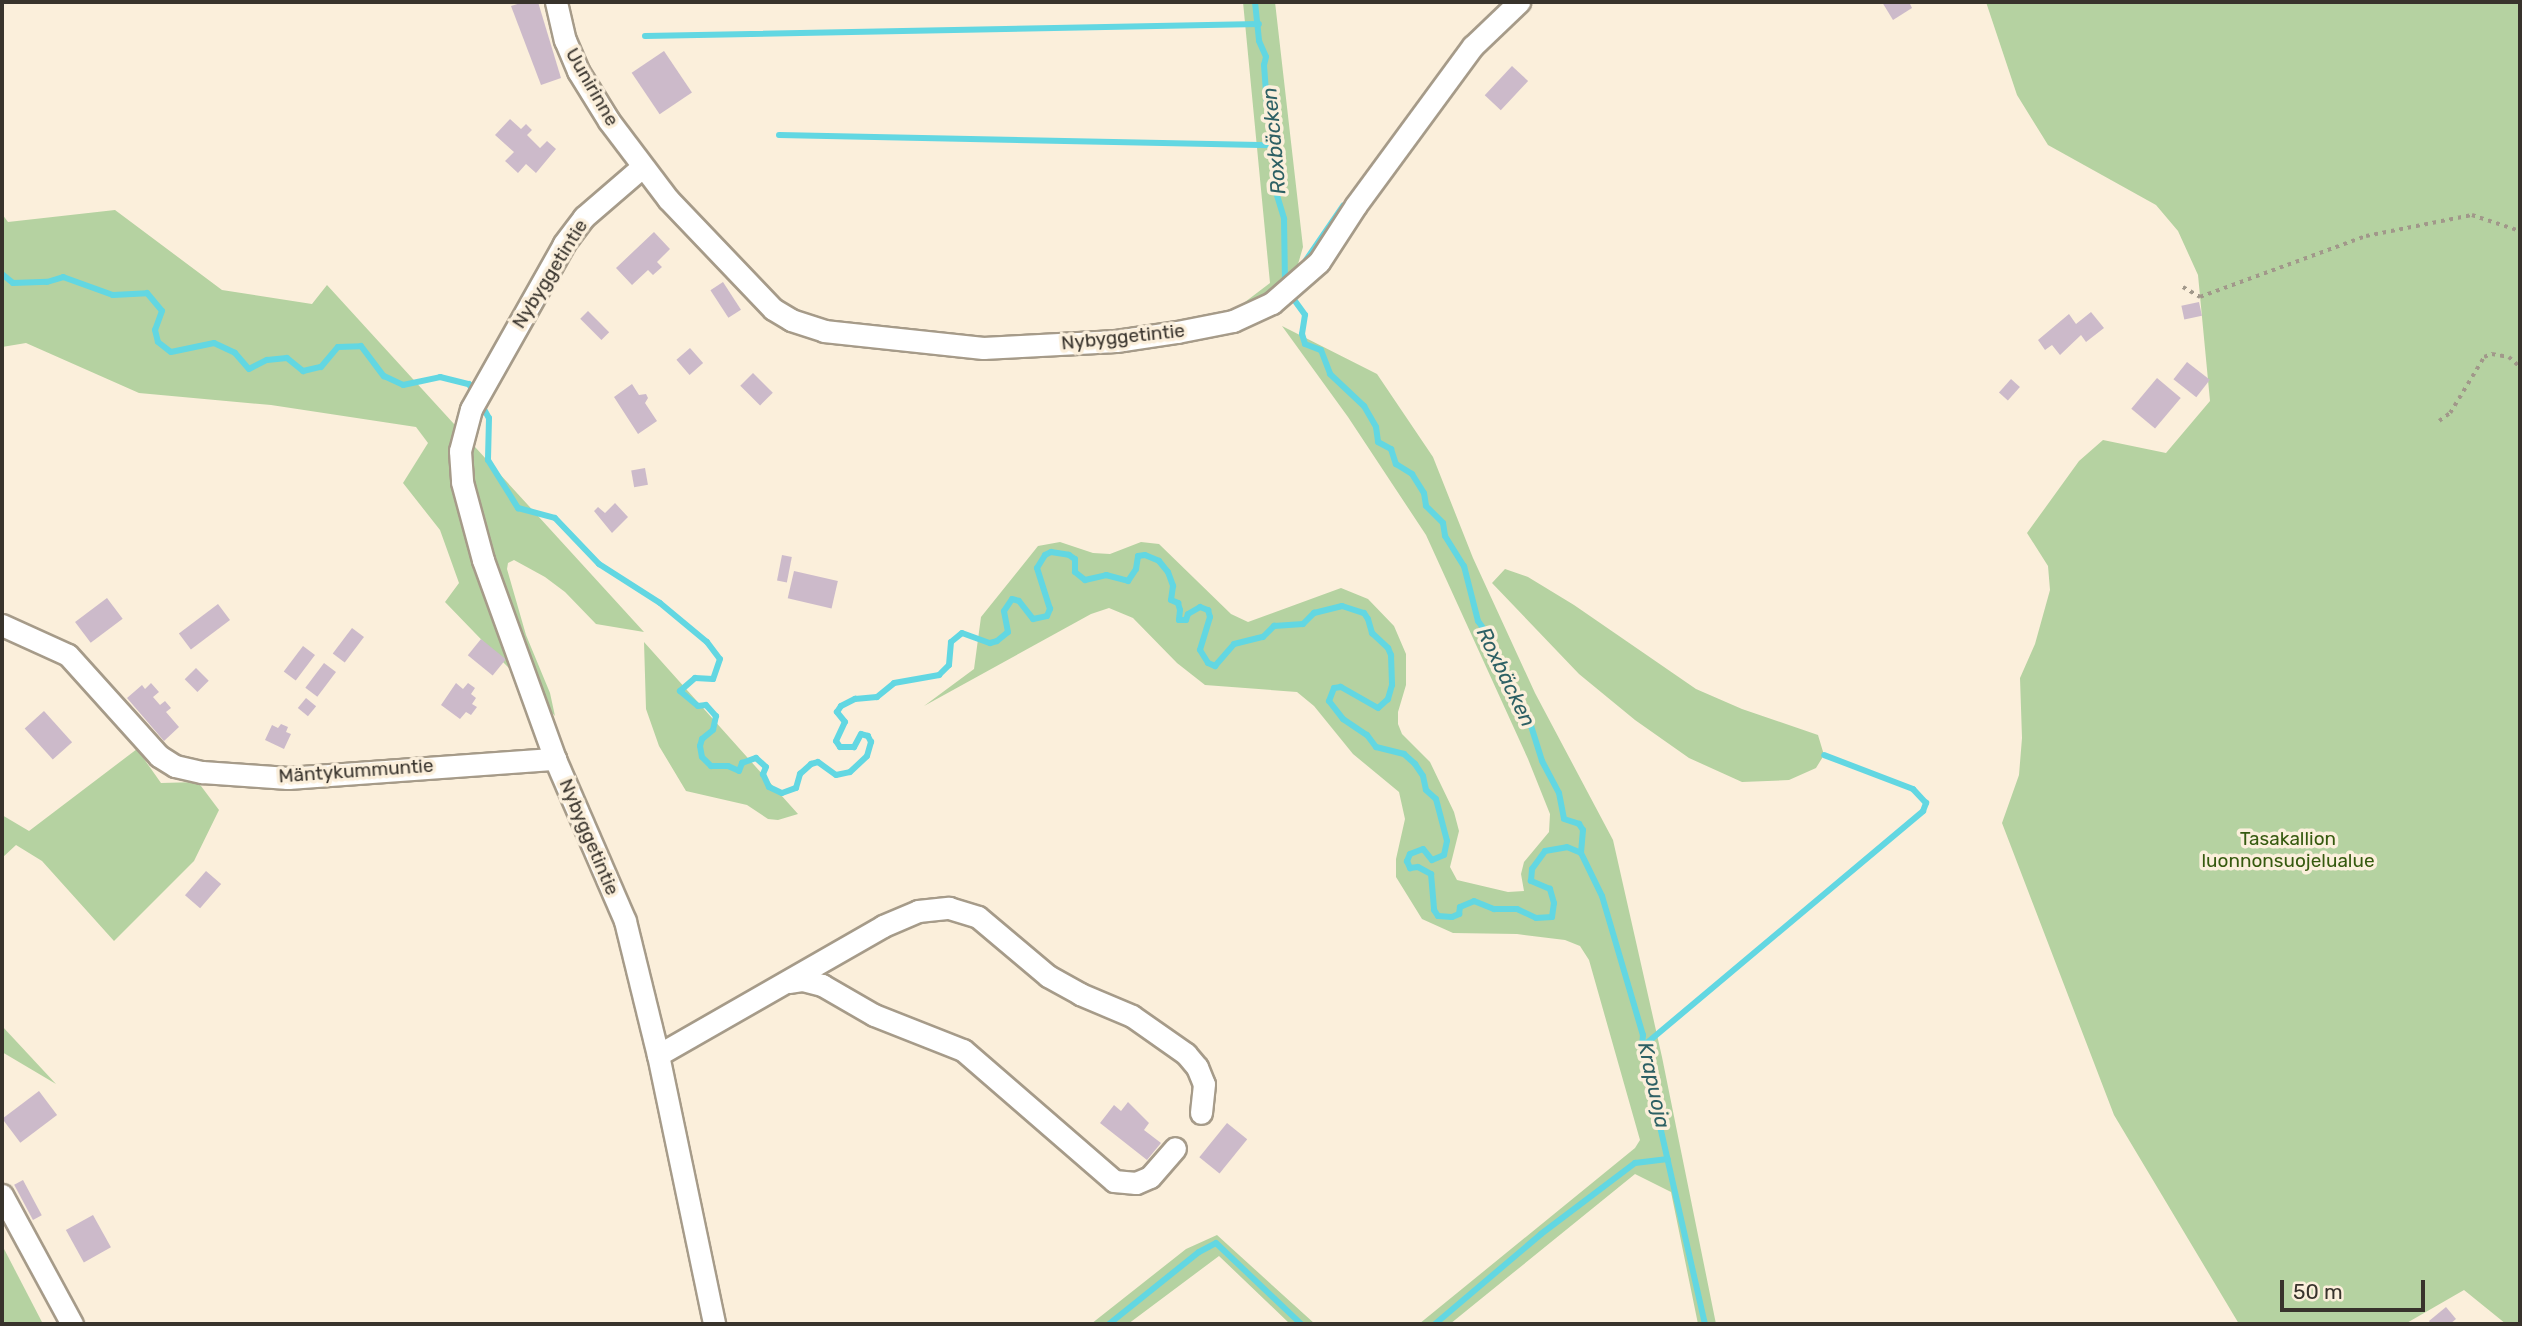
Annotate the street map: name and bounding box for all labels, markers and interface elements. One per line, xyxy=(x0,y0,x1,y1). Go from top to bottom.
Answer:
street label: Uunirinne xyxy=(561,44,623,130)
water label: Roxbäcken xyxy=(1257,86,1291,196)
street label: Nybyggetintie xyxy=(507,215,593,333)
street label: Nybyggetintie xyxy=(1060,319,1186,355)
water label: Roxbäcken xyxy=(1471,623,1541,731)
street label: Mäntykummuntie xyxy=(278,754,434,788)
street label: Nybyggetintie xyxy=(554,775,624,899)
park label: Tasakallion luonnonsuojelualue xyxy=(2201,828,2375,872)
water label: Krapuoja xyxy=(1633,1040,1675,1130)
scale bar xyxy=(2284,1266,2429,1310)
text: 50 m xyxy=(2293,1279,2343,1304)

